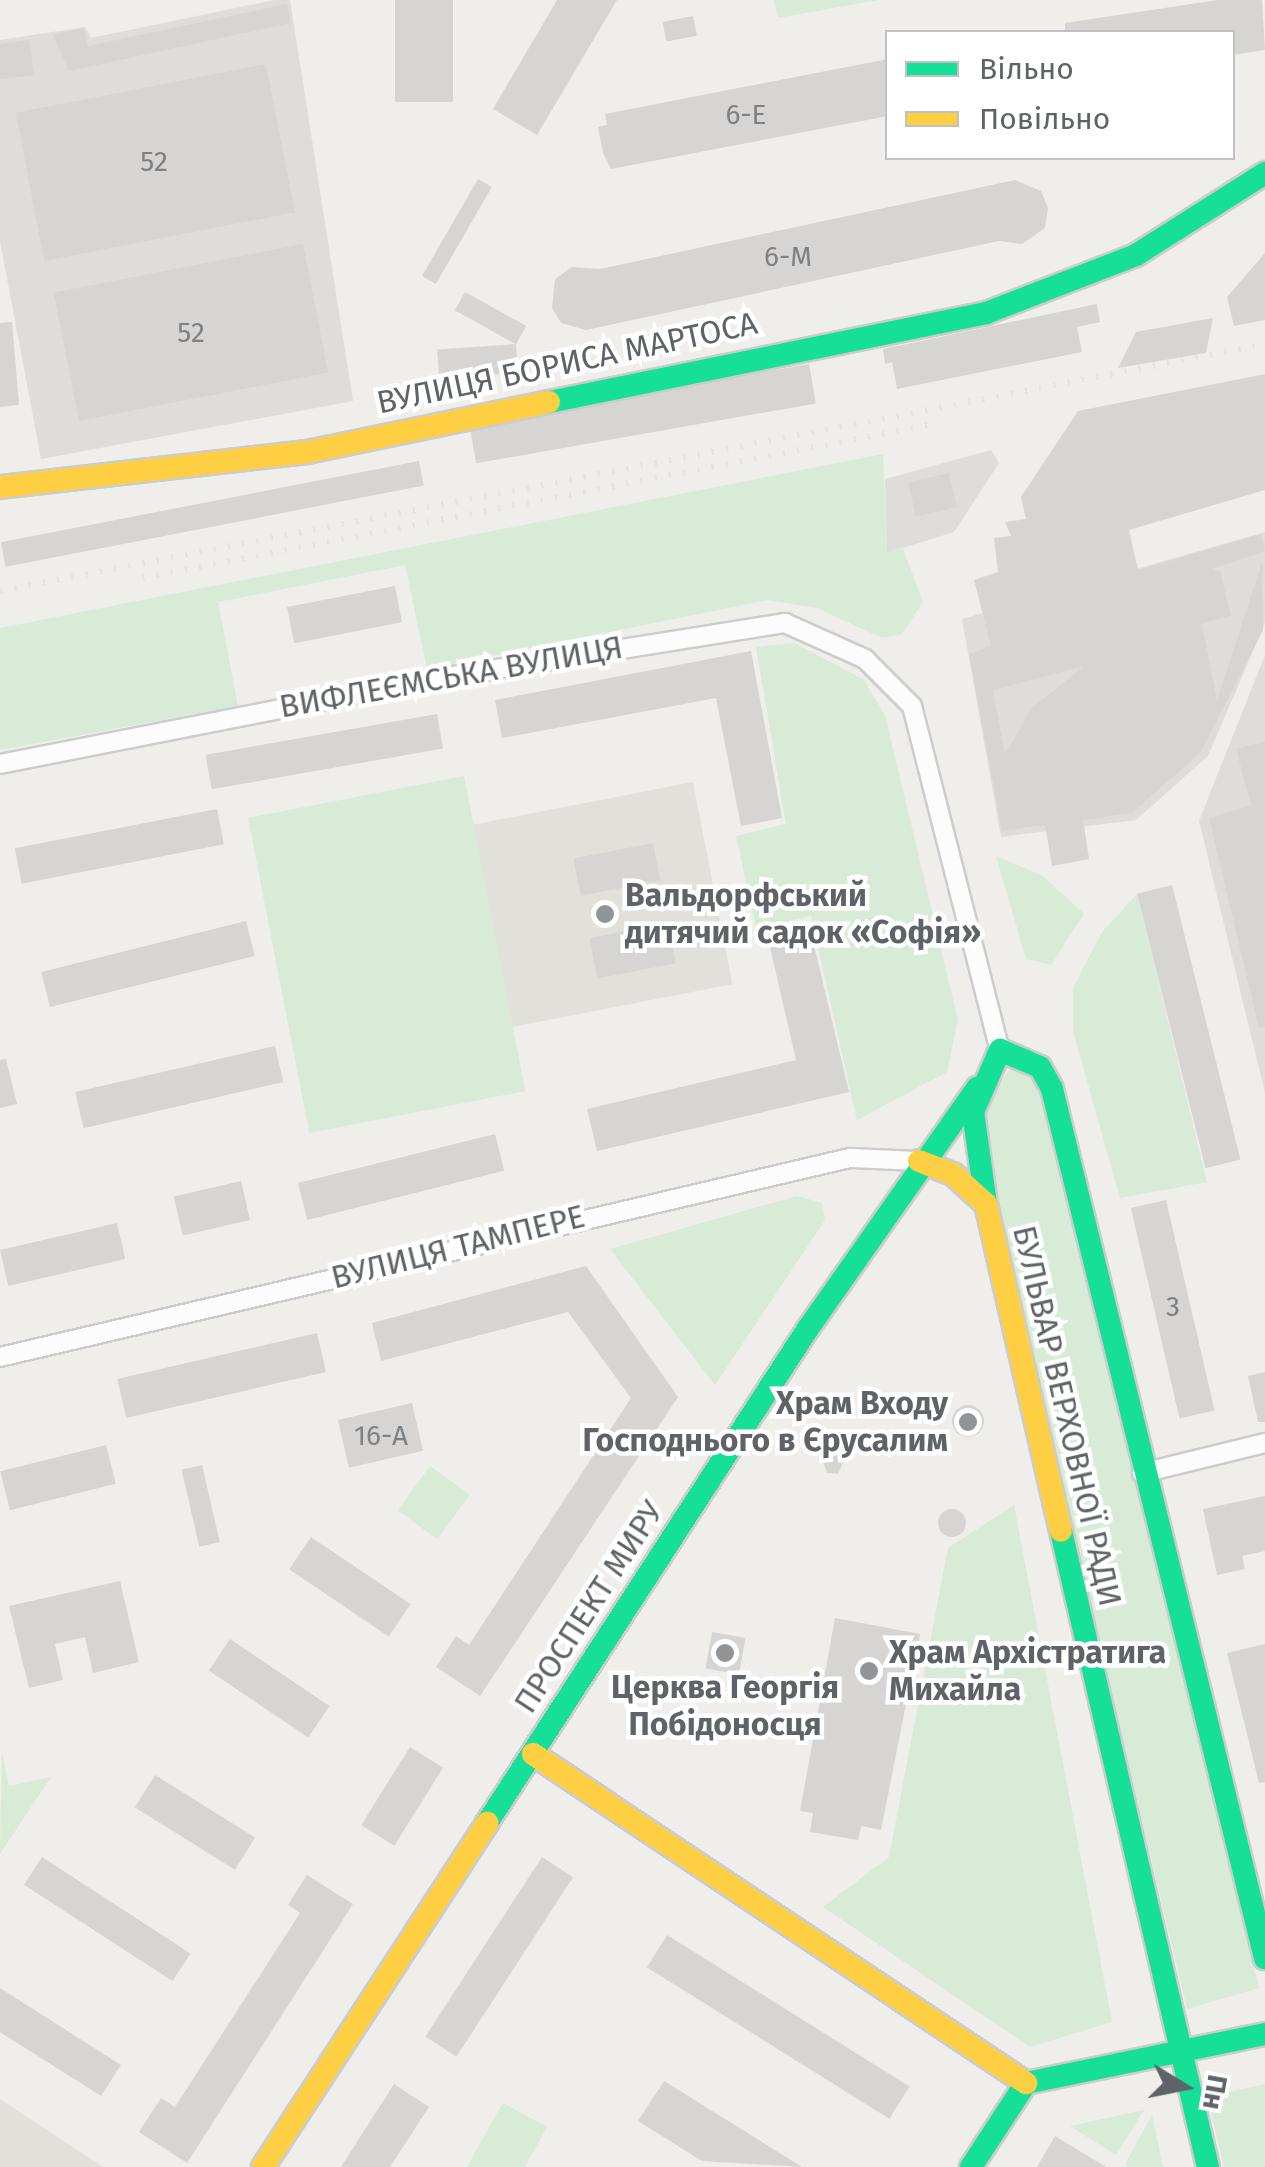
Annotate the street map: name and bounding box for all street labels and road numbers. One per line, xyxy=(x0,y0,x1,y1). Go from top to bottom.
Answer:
street label: ВУЛИЦЯ БОРИСА МАРТОСА xyxy=(373,304,761,422)
street label: ВИФЛЕЄМСЬКА ВУЛИЦЯ xyxy=(276,628,626,726)
street label: ВУЛИЦЯ ТАМПЕРЕ xyxy=(327,1197,589,1297)
street label: БУЛЬВАР ВЕРХОВНОЇ РАДИ xyxy=(1004,1222,1130,1610)
street label: ПРОСПЕКТ МИРУ xyxy=(506,1494,672,1720)

